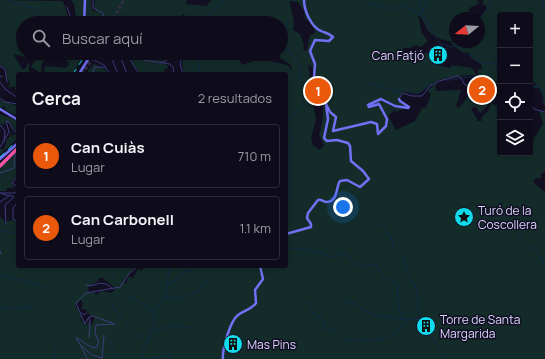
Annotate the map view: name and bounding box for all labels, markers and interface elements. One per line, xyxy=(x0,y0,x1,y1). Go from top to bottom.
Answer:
north arrow xyxy=(449,12,485,48)
map controls xyxy=(497,12,533,156)
button: + xyxy=(497,12,533,48)
search box xyxy=(16,16,288,60)
icon: search xyxy=(30,27,52,49)
text: Buscar aquí xyxy=(62,28,143,49)
building icon: Can Fatjó xyxy=(427,44,449,66)
place label: Can Fatjó xyxy=(372,47,424,64)
button: − xyxy=(497,48,533,84)
pin: 2 xyxy=(469,75,495,105)
pin: 1 xyxy=(305,76,331,106)
button: locate xyxy=(497,84,533,120)
text: Cerca xyxy=(32,87,81,110)
text: 2 resultados xyxy=(198,89,272,107)
button: layers xyxy=(497,120,533,156)
text: Can Cuiàs xyxy=(71,137,145,158)
text: 1 xyxy=(43,147,49,165)
text: 710 m xyxy=(238,147,271,165)
text: Lugar xyxy=(71,158,105,176)
your location xyxy=(333,197,353,217)
place label: Turó de la Coscollera xyxy=(478,202,537,233)
place icon: Turó de la Coscollera xyxy=(453,206,475,228)
text: Can Carbonell xyxy=(71,209,174,230)
text: 2 xyxy=(42,219,50,237)
text: 1.1 km xyxy=(240,219,271,237)
text: Lugar xyxy=(71,230,105,248)
place label: Torre de Santa Margarida xyxy=(440,311,520,342)
building icon: Torre de Santa Margarida xyxy=(415,315,437,337)
building icon: Mas Pins xyxy=(222,333,244,355)
place label: Mas Pins xyxy=(247,336,296,353)

